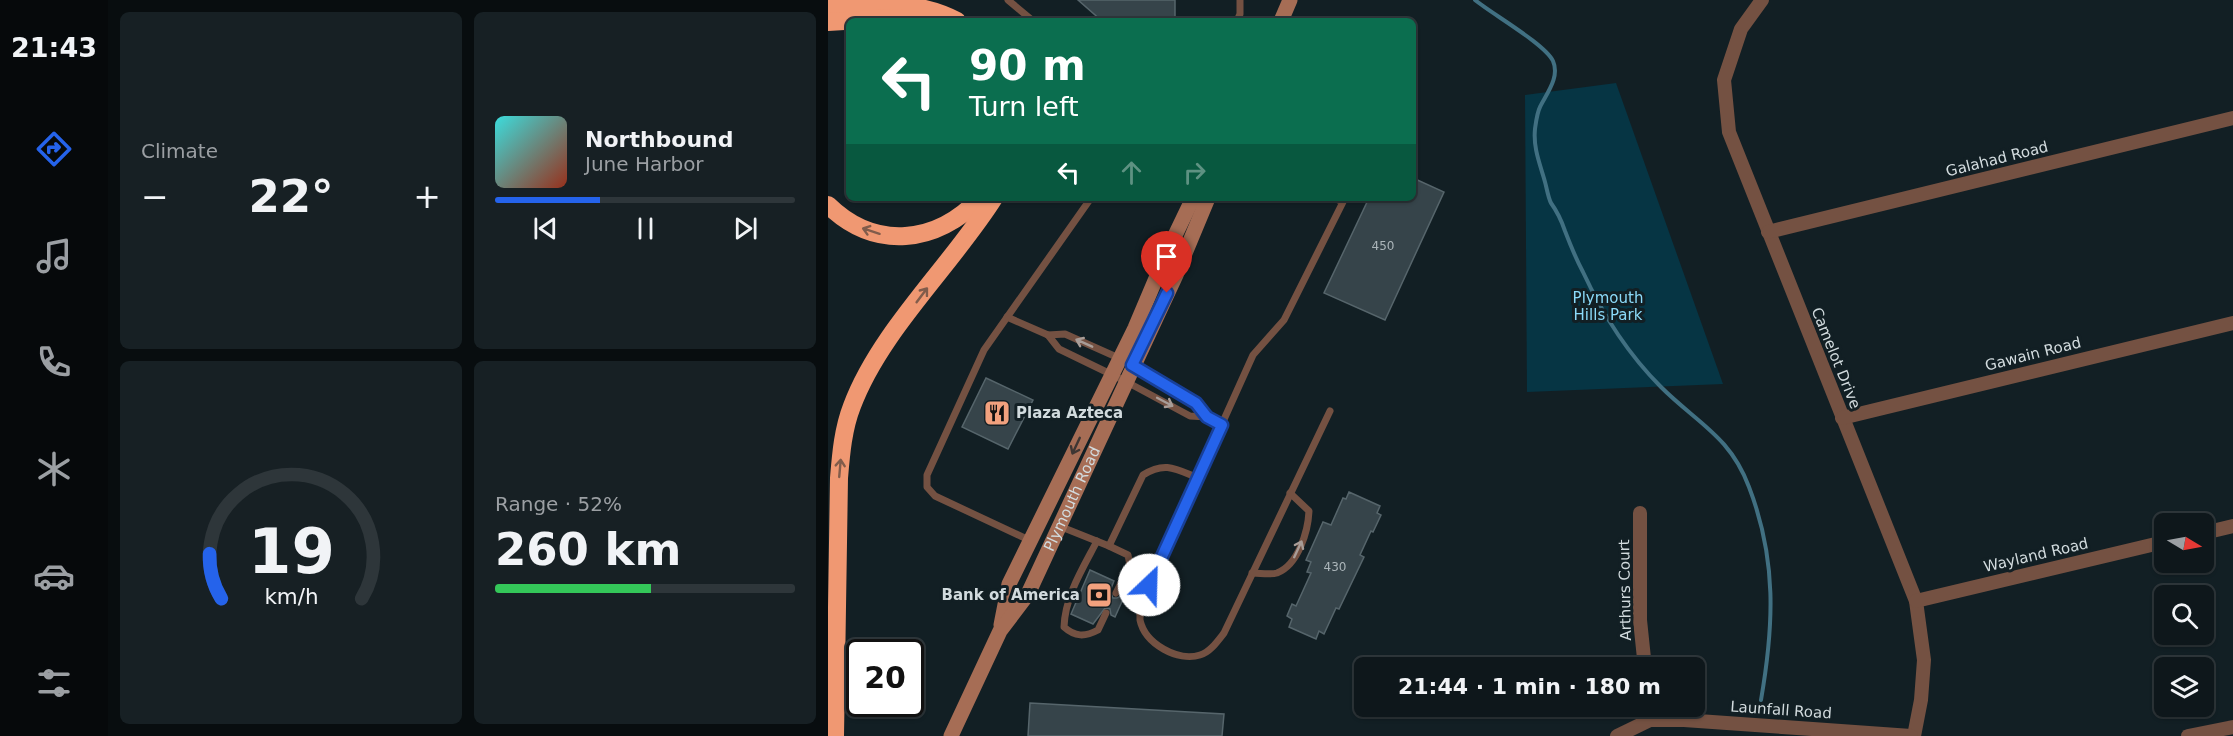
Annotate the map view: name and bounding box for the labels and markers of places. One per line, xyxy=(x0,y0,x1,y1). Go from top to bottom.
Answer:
pin xyxy=(1141,231,1192,293)
restaurant icon: Plaza Azteca xyxy=(982,398,1012,428)
place label: Plaza Azteca xyxy=(1016,404,1123,422)
bank icon: Bank of America xyxy=(1084,580,1114,610)
place label: Bank of America xyxy=(942,586,1080,604)

